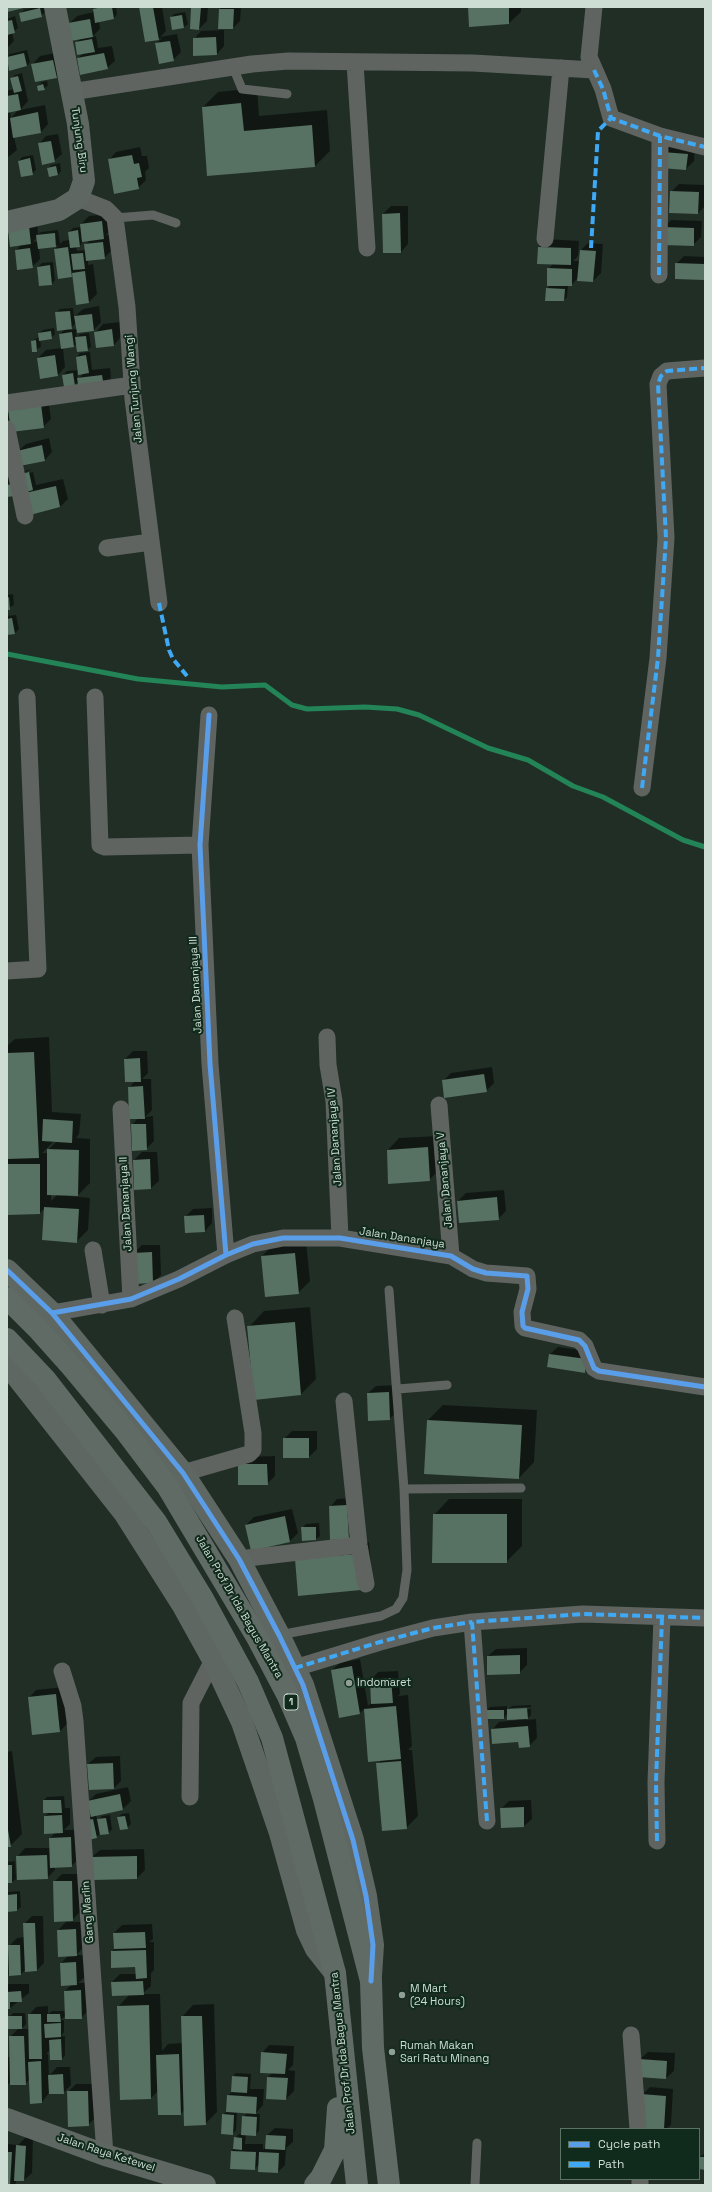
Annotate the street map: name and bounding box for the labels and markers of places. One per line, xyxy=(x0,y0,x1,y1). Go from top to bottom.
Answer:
place label: Indomaret xyxy=(357,1676,411,1690)
marker: Indomaret xyxy=(344,1678,354,1688)
place label: M Mart (24 Hours) xyxy=(410,1982,465,2008)
marker: M Mart (24 Hours) xyxy=(397,1990,407,2000)
place label: Rumah Makan Sari Ratu Minang xyxy=(400,2039,489,2065)
marker: Rumah Makan Sari Ratu Minang xyxy=(387,2047,397,2057)

